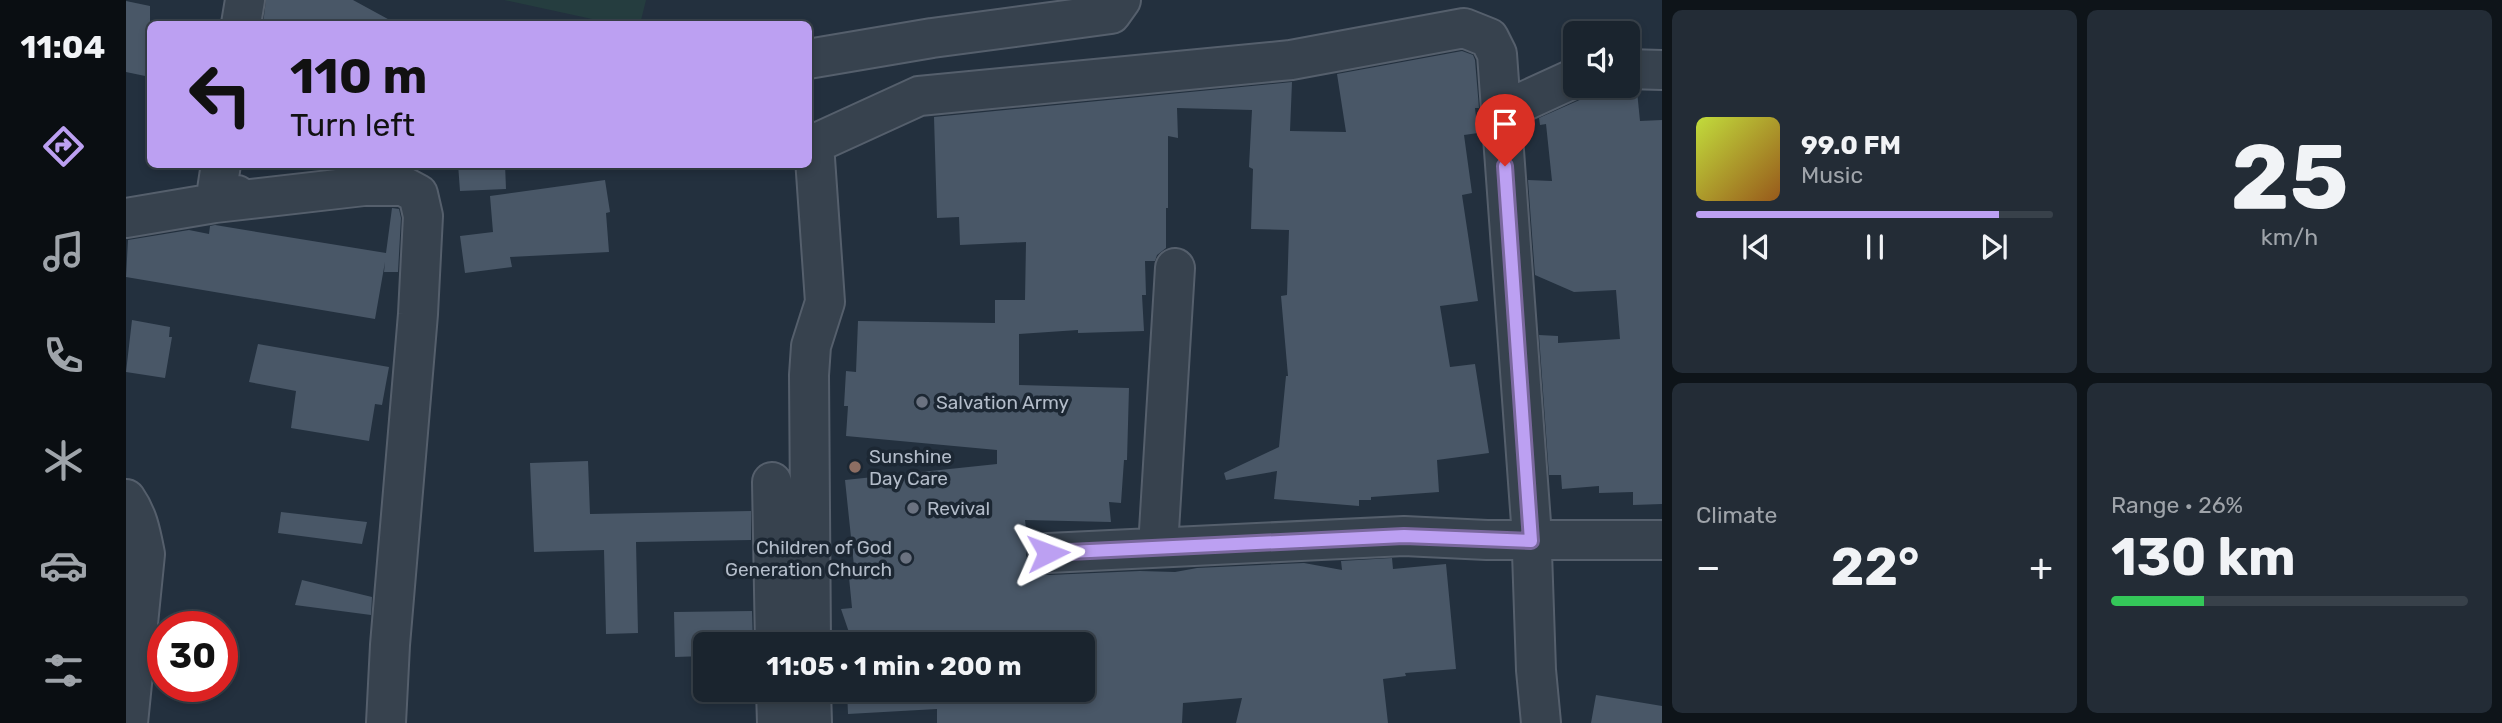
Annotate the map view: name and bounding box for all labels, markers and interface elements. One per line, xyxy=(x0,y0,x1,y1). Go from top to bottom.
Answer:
map controls xyxy=(1563,21,1640,98)
button: sound xyxy=(1563,21,1640,98)
text: 11:04 xyxy=(21,28,105,66)
text: 110 m xyxy=(290,47,427,105)
icon: left xyxy=(175,49,266,140)
pin xyxy=(1475,94,1535,166)
icon: arrive xyxy=(1486,105,1524,143)
text: Turn left xyxy=(290,106,415,144)
icon: directions xyxy=(39,122,88,171)
text: 25 xyxy=(2231,123,2348,231)
text: 99.0 FM xyxy=(1801,130,1901,161)
text: Music xyxy=(1801,161,1863,189)
text: km/h xyxy=(2261,223,2318,251)
icon: music xyxy=(39,227,88,276)
icon: previous xyxy=(1737,228,1775,266)
icon: pause xyxy=(1856,228,1894,266)
icon: next xyxy=(1975,228,2013,266)
icon: phone xyxy=(39,331,88,380)
place label: Salvation Army xyxy=(936,391,1069,414)
marker: Salvation Army xyxy=(914,394,930,410)
icon: climate xyxy=(39,436,88,485)
place label: Sunshine Day Care xyxy=(869,445,952,490)
marker: Sunshine Day Care xyxy=(847,459,863,475)
text: Range · 26% xyxy=(2111,491,2243,519)
place label: Revival xyxy=(927,497,990,520)
marker: Revival xyxy=(905,500,921,516)
text: Climate xyxy=(1696,501,1777,529)
position arrow xyxy=(1011,516,1085,590)
text: 130 km xyxy=(2111,526,2296,588)
place label: Children of God Generation Church xyxy=(725,536,892,581)
text: 22° xyxy=(1831,536,1920,598)
icon: car xyxy=(39,541,88,590)
text: − xyxy=(1696,544,1721,590)
text: + xyxy=(2029,544,2053,590)
marker: Children of God Generation Church xyxy=(898,550,914,566)
speed limit sign: 30 xyxy=(147,611,238,702)
icon: filters xyxy=(39,646,88,695)
text: 11:05 · 1 min · 200 m xyxy=(766,651,1022,682)

